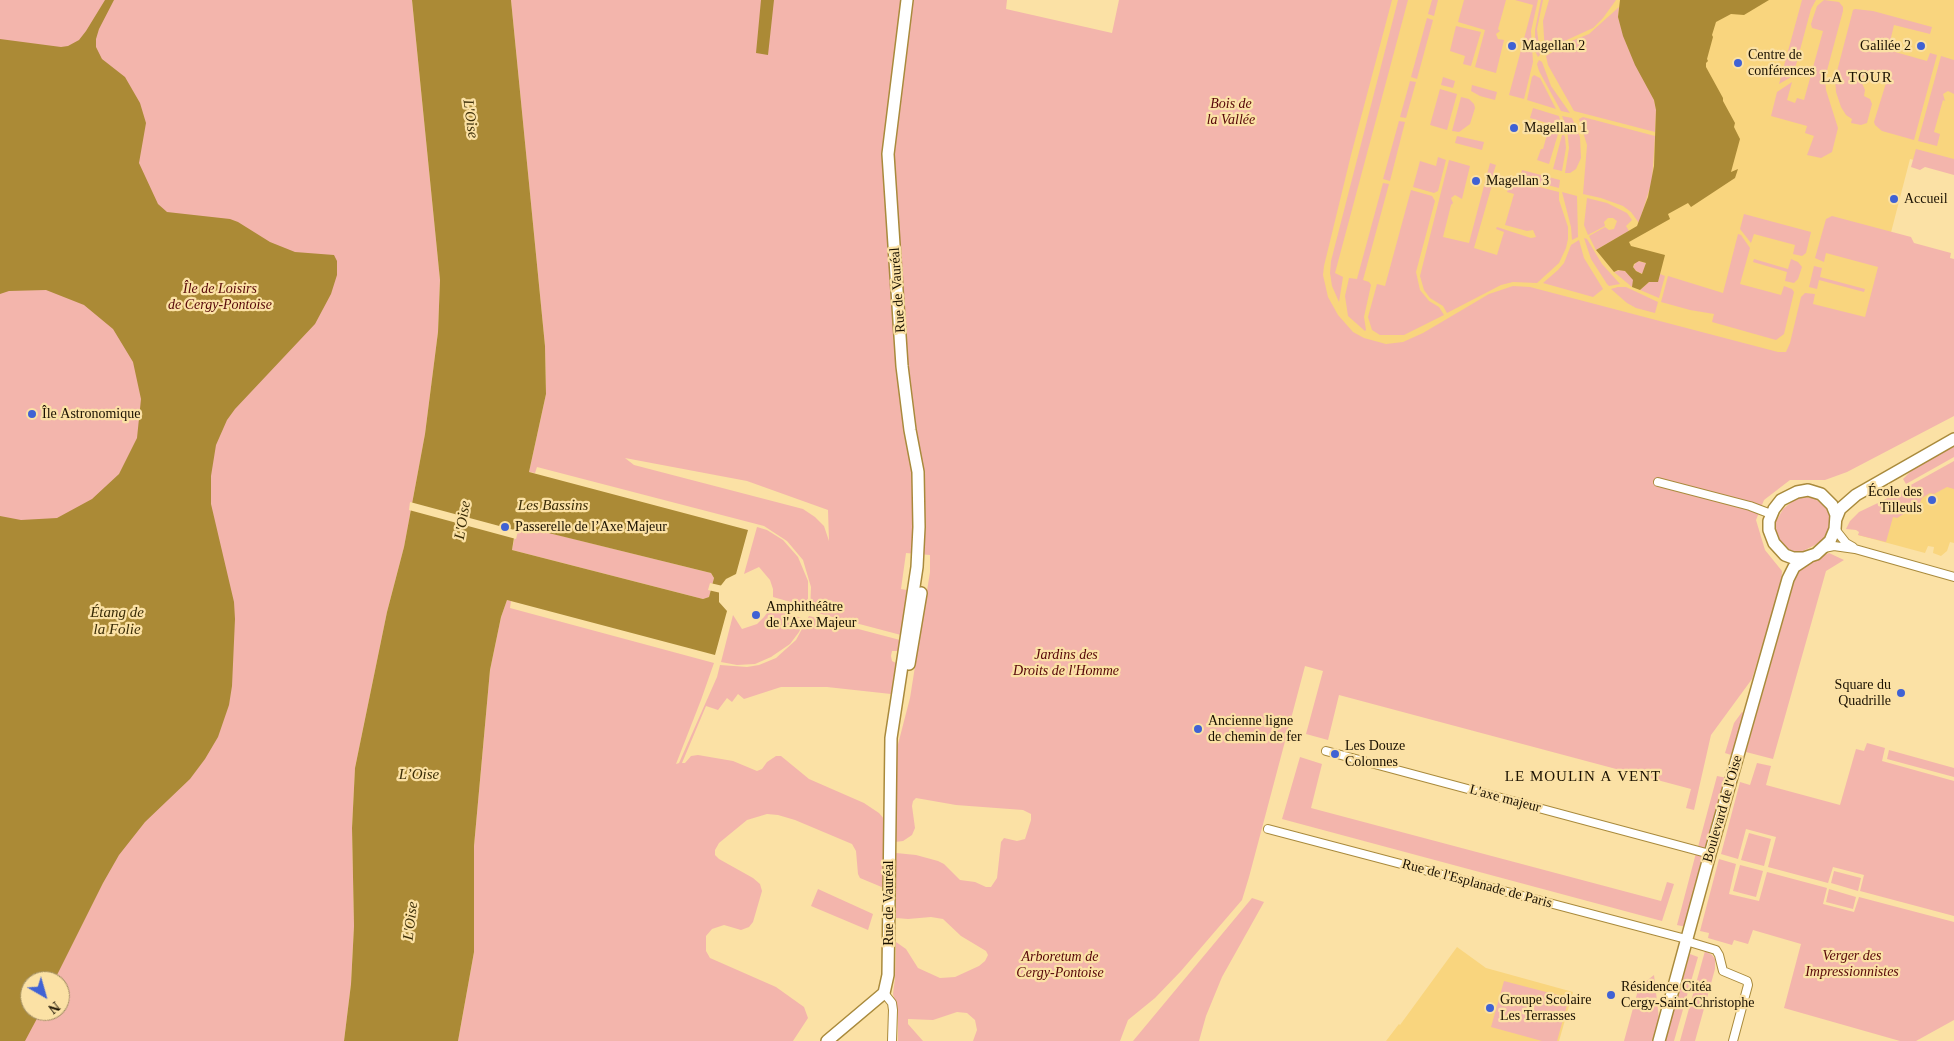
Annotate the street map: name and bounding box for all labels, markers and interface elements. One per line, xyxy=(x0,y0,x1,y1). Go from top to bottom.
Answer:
place label: Magellan 2 xyxy=(1522,38,1585,54)
place label: Galilée 2 xyxy=(1860,38,1911,54)
marker: Magellan 2 xyxy=(1506,40,1518,52)
marker: Galilée 2 xyxy=(1915,40,1927,52)
place label: Centre de conférences xyxy=(1748,47,1815,80)
marker: Centre de conférences xyxy=(1732,57,1744,69)
district label: LA TOUR xyxy=(1820,69,1894,87)
park label: Bois de la Vallée xyxy=(1207,96,1255,128)
water label: L'Oise xyxy=(458,98,482,140)
place label: Magellan 1 xyxy=(1524,120,1587,136)
marker: Magellan 1 xyxy=(1508,122,1520,134)
place label: Magellan 3 xyxy=(1486,173,1549,189)
marker: Magellan 3 xyxy=(1470,175,1482,187)
place label: Accueil xyxy=(1904,191,1948,207)
marker: Accueil xyxy=(1888,193,1900,205)
street label: Rue de Vauréal xyxy=(887,247,909,333)
park label: Île de Loisirs de Cergy-Pontoise xyxy=(168,281,272,314)
place label: Île Astronomique xyxy=(42,406,140,422)
marker: Île Astronomique xyxy=(26,408,38,420)
place label: École des Tilleuls xyxy=(1868,484,1922,516)
marker: École des Tilleuls xyxy=(1926,494,1938,506)
water label: Les Bassins xyxy=(518,497,588,515)
water label: L'Oise xyxy=(451,499,475,541)
place label: Passerelle de l’Axe Majeur xyxy=(515,519,667,535)
marker: Passerelle de l’Axe Majeur xyxy=(499,521,511,533)
place label: Amphithéâtre de l'Axe Majeur xyxy=(766,599,856,632)
water label: Étang de la Folie xyxy=(90,604,144,639)
marker: Amphithéâtre de l'Axe Majeur xyxy=(750,609,762,621)
park label: Jardins des Droits de l'Homme xyxy=(1013,647,1119,680)
place label: Square du Quadrille xyxy=(1835,677,1891,710)
marker: Square du Quadrille xyxy=(1895,687,1907,699)
place label: Ancienne ligne de chemin de fer xyxy=(1208,713,1302,746)
marker: Ancienne ligne de chemin de fer xyxy=(1192,723,1204,735)
place label: Les Douze Colonnes xyxy=(1345,738,1405,770)
marker: Les Douze Colonnes xyxy=(1329,748,1341,760)
street label: Boulevard de l'Oise xyxy=(1700,754,1746,864)
water label: L’Oise xyxy=(399,766,439,784)
district label: LE MOULIN A VENT xyxy=(1503,768,1663,786)
street label: L'axe majeur xyxy=(1468,781,1542,817)
street label: Rue de l'Esplanade de Paris xyxy=(1400,856,1554,912)
street label: Rue de Vauréal xyxy=(881,860,897,946)
water label: L'Oise xyxy=(400,901,422,941)
park label: Verger des Impressionnistes xyxy=(1805,948,1899,980)
park label: Arboretum de Cergy‐Pontoise xyxy=(1016,949,1104,982)
north arrow xyxy=(20,971,70,1021)
place label: Résidence Citéa Cergy-Saint-Christophe xyxy=(1621,979,1755,1012)
marker: Résidence Citéa Cergy-Saint-Christophe xyxy=(1605,989,1617,1001)
place label: Groupe Scolaire Les Terrasses xyxy=(1500,992,1591,1024)
text: N xyxy=(45,998,63,1016)
marker: Groupe Scolaire Les Terrasses xyxy=(1484,1002,1496,1014)

